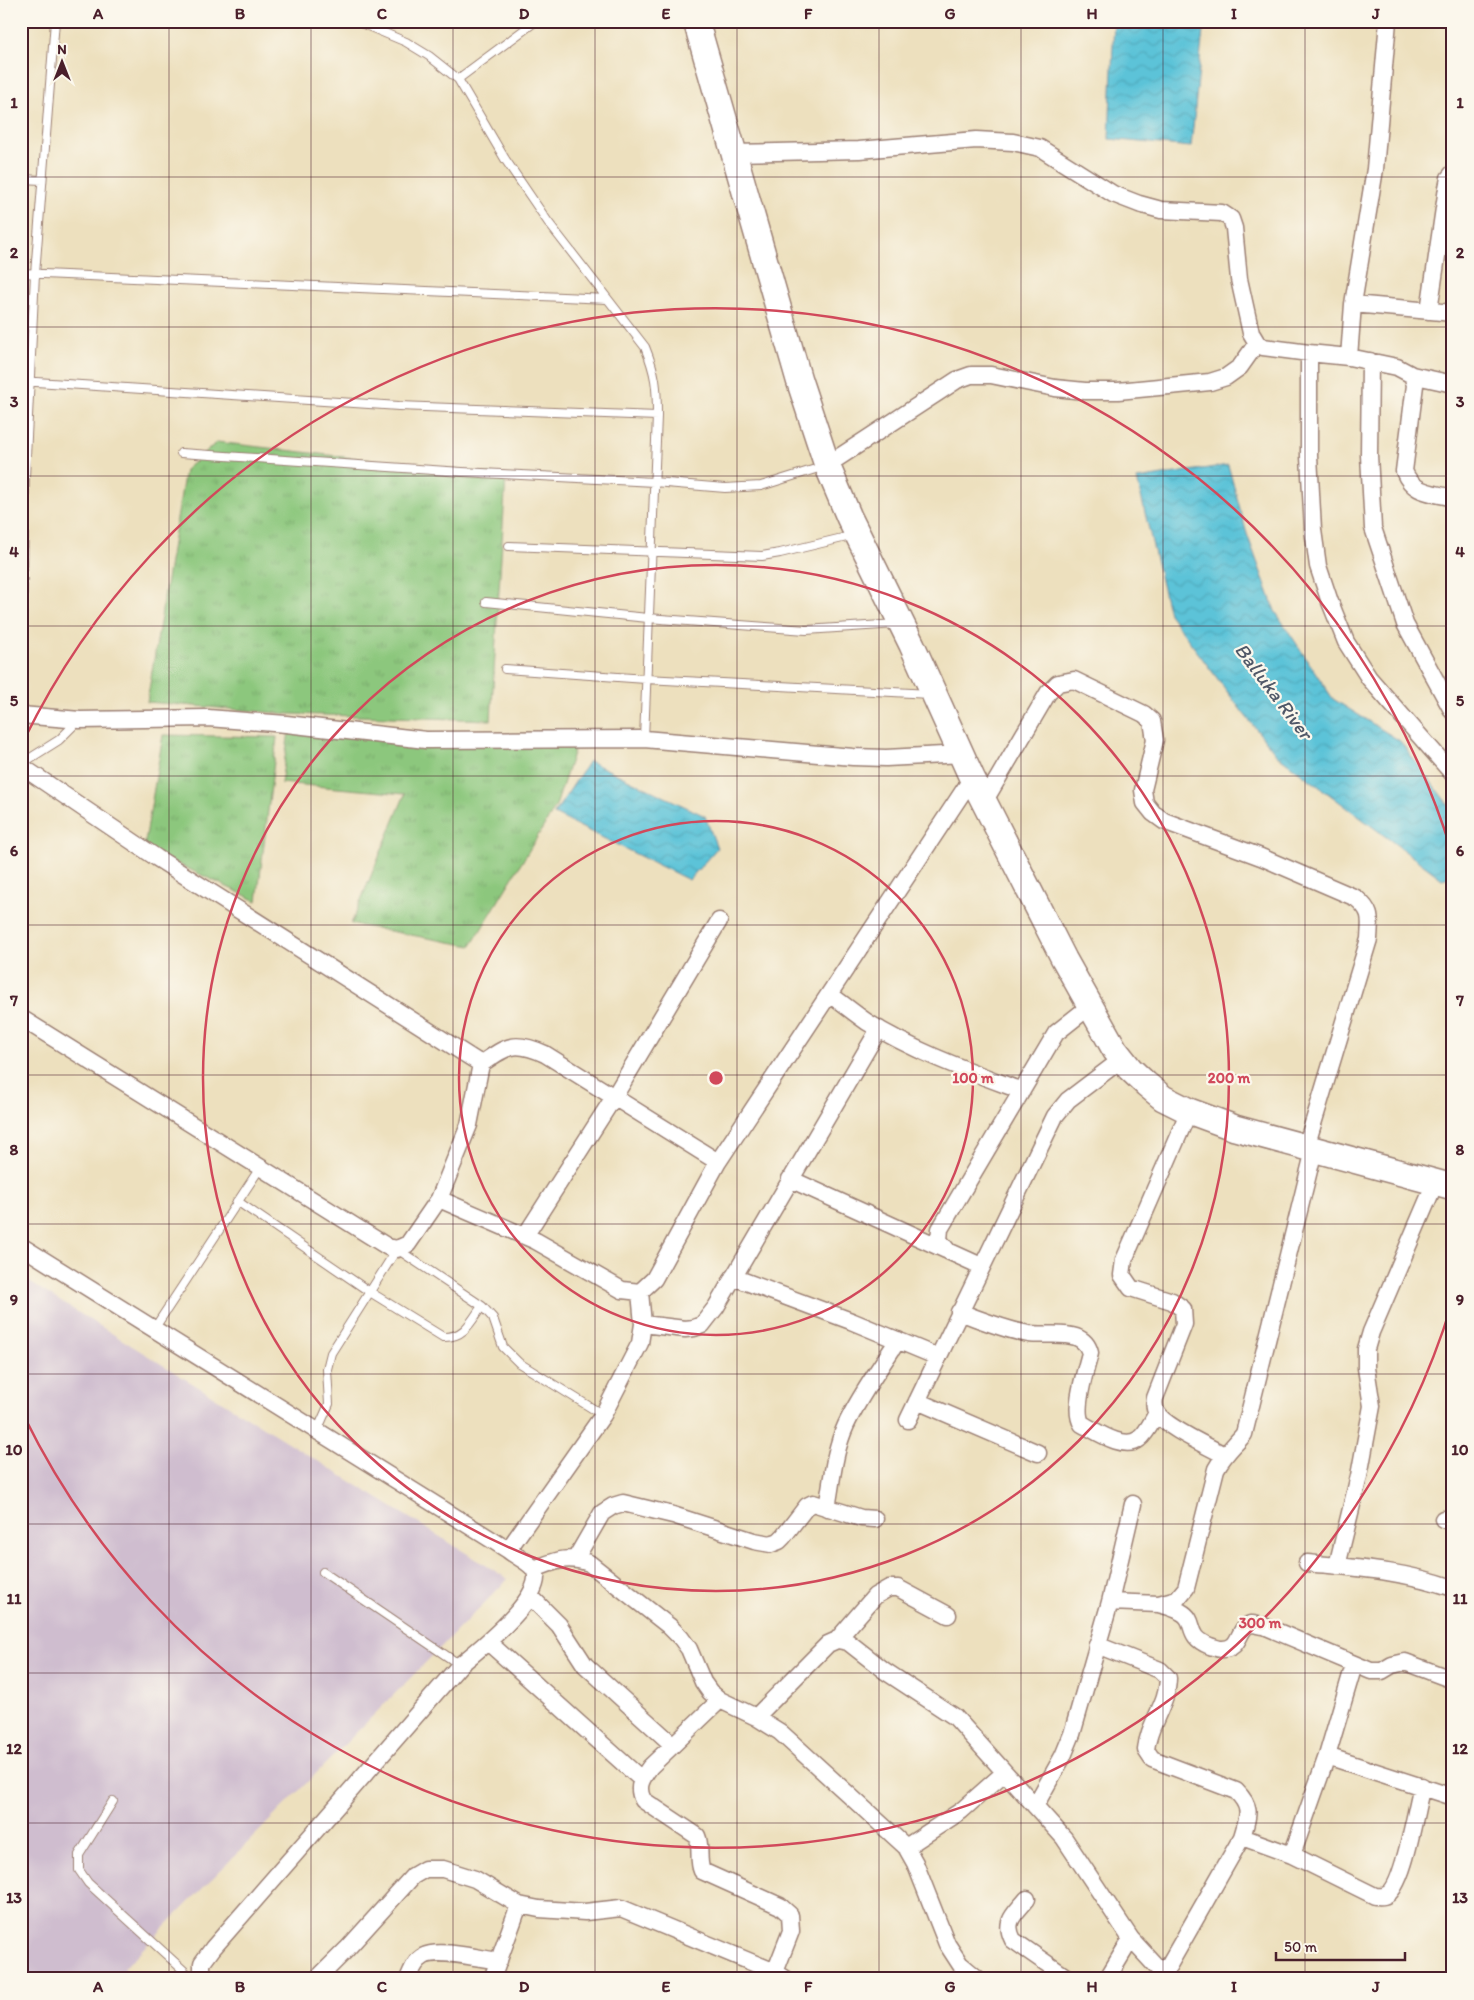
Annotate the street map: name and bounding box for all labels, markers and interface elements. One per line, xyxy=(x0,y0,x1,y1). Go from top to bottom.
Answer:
text: A xyxy=(92,4,104,23)
text: B xyxy=(235,4,246,23)
text: C xyxy=(377,4,388,23)
text: D xyxy=(519,4,530,23)
text: E xyxy=(662,4,671,23)
text: F xyxy=(804,4,813,23)
text: G xyxy=(944,4,956,23)
text: H xyxy=(1086,4,1098,23)
text: I xyxy=(1231,4,1237,23)
text: J xyxy=(1371,4,1380,23)
north arrow xyxy=(38,38,88,88)
text: N xyxy=(57,41,67,58)
text: 1 xyxy=(10,93,18,112)
text: 1 xyxy=(1456,93,1464,112)
text: 2 xyxy=(10,243,19,262)
text: 2 xyxy=(1456,243,1465,262)
text: 3 xyxy=(10,392,19,411)
text: 3 xyxy=(1456,392,1465,411)
text: 4 xyxy=(9,542,19,561)
text: 4 xyxy=(1455,542,1465,561)
water label: Balluka River xyxy=(1230,638,1319,746)
text: 5 xyxy=(10,691,19,710)
text: 5 xyxy=(1456,691,1465,710)
text: 6 xyxy=(10,841,19,860)
text: 6 xyxy=(1456,841,1465,860)
text: 7 xyxy=(9,991,18,1010)
text: 7 xyxy=(1455,991,1464,1010)
centre of rings xyxy=(707,1069,725,1087)
text: 100 m xyxy=(952,1069,994,1087)
text: 200 m xyxy=(1208,1069,1251,1087)
text: 8 xyxy=(10,1140,19,1159)
text: 8 xyxy=(1456,1140,1465,1159)
text: 9 xyxy=(10,1290,18,1309)
text: 9 xyxy=(1456,1290,1464,1309)
text: 10 xyxy=(5,1440,23,1459)
text: 10 xyxy=(1451,1440,1469,1459)
text: 11 xyxy=(7,1589,22,1608)
text: 11 xyxy=(1453,1589,1468,1608)
text: 300 m xyxy=(1239,1614,1282,1632)
text: 12 xyxy=(6,1739,23,1758)
text: 12 xyxy=(1452,1739,1469,1758)
text: 13 xyxy=(6,1888,22,1907)
text: 13 xyxy=(1452,1888,1468,1907)
scale bar xyxy=(1276,1930,1405,1962)
text: 50 m xyxy=(1284,1938,1317,1956)
text: A xyxy=(92,1977,104,1996)
text: B xyxy=(235,1977,246,1996)
text: C xyxy=(377,1977,388,1996)
text: D xyxy=(519,1977,530,1996)
text: E xyxy=(662,1977,671,1996)
text: F xyxy=(804,1977,813,1996)
text: G xyxy=(944,1977,956,1996)
text: H xyxy=(1086,1977,1098,1996)
text: I xyxy=(1231,1977,1237,1996)
text: J xyxy=(1371,1977,1380,1996)

